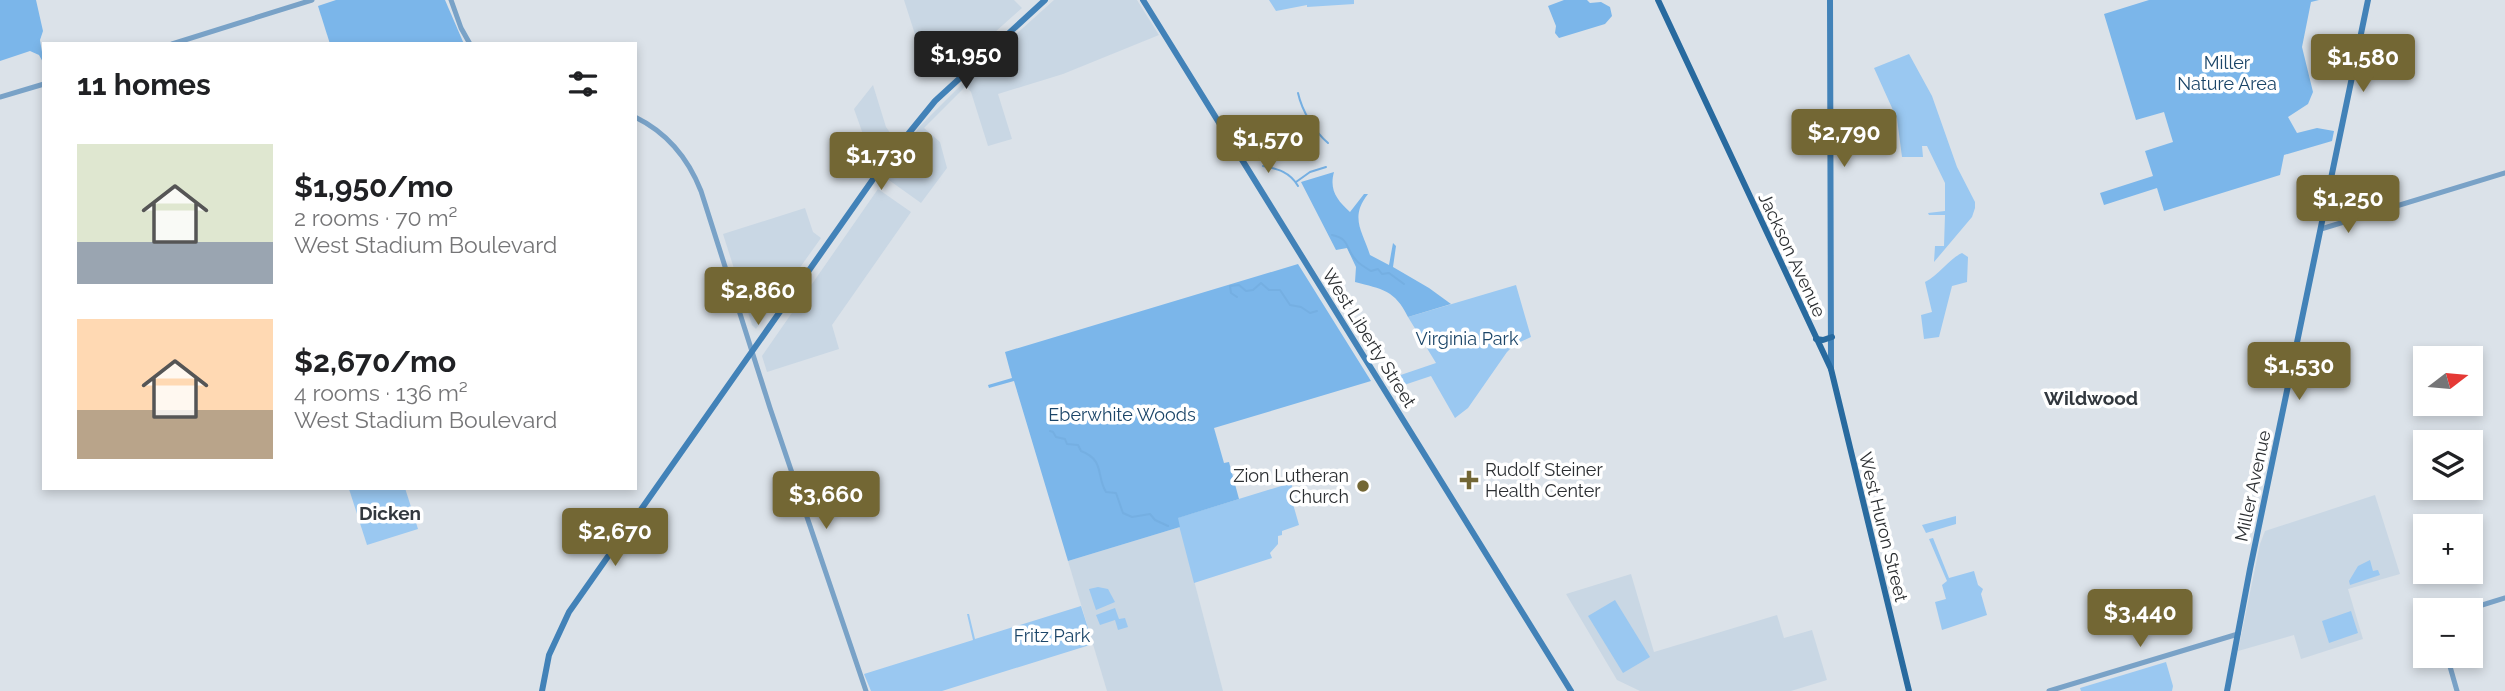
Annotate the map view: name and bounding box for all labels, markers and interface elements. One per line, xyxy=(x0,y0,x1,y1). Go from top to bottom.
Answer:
pin: $1,950 xyxy=(909,32,1023,91)
pin: $1,580 xyxy=(2306,34,2420,94)
text: $1,950 xyxy=(930,40,1002,67)
text: $1,580 xyxy=(2327,43,2399,70)
park label: Miller Nature Area xyxy=(2177,52,2277,94)
icon: filters xyxy=(564,65,602,103)
text: 11 homes xyxy=(77,67,211,102)
pin: $2,790 xyxy=(1787,110,1901,169)
pin: $1,570 xyxy=(1211,116,1325,175)
text: $2,790 xyxy=(1807,118,1881,145)
text: $1,570 xyxy=(1232,124,1304,151)
pin: $1,730 xyxy=(824,132,938,192)
text: $1,730 xyxy=(846,141,916,168)
text: $1,950/mo xyxy=(294,169,453,204)
icon: home xyxy=(133,172,217,256)
pin: $1,250 xyxy=(2291,176,2405,235)
text: $1,250 xyxy=(2312,184,2384,211)
street label: Jackson Avenue xyxy=(1754,189,1831,321)
text: 2 rooms · 70 m² xyxy=(294,204,457,231)
text: West Stadium Boulevard xyxy=(294,231,557,258)
street label: West Liberty Street xyxy=(1318,264,1421,411)
pin: $2,860 xyxy=(701,268,815,327)
text: $2,860 xyxy=(721,276,795,303)
park label: Virginia Park xyxy=(1416,328,1519,349)
pin: $1,530 xyxy=(2242,342,2356,402)
text: $2,670/mo xyxy=(294,344,456,379)
north arrow xyxy=(2413,346,2483,416)
map controls xyxy=(2413,346,2483,668)
icon: home xyxy=(133,347,217,431)
text: $1,530 xyxy=(2264,351,2334,378)
text: 4 rooms · 136 m² xyxy=(294,379,468,406)
district label: Wildwood xyxy=(2044,387,2138,409)
park label: Eberwhite Woods xyxy=(1048,404,1196,425)
text: West Stadium Boulevard xyxy=(294,406,557,433)
street label: Miller Avenue xyxy=(2230,428,2275,543)
button: layers xyxy=(2413,430,2483,500)
street label: West Huron Street xyxy=(1855,450,1912,604)
place label: Rudolf Steiner Health Center xyxy=(1485,459,1603,501)
place label: Zion Lutheran Church xyxy=(1233,465,1349,507)
marker: Rudolf Steiner Health Center xyxy=(1459,470,1479,490)
pin: $3,660 xyxy=(769,472,883,531)
marker: Zion Lutheran Church xyxy=(1355,478,1371,494)
text: $3,660 xyxy=(789,480,863,507)
district label: Dicken xyxy=(359,502,421,524)
pin: $2,670 xyxy=(558,508,672,568)
button: + xyxy=(2413,514,2483,584)
text: $2,670 xyxy=(578,517,652,544)
pin: $3,440 xyxy=(2083,590,2197,649)
text: $3,440 xyxy=(2103,598,2177,625)
button: − xyxy=(2413,598,2483,668)
park label: Fritz Park xyxy=(1014,625,1091,646)

